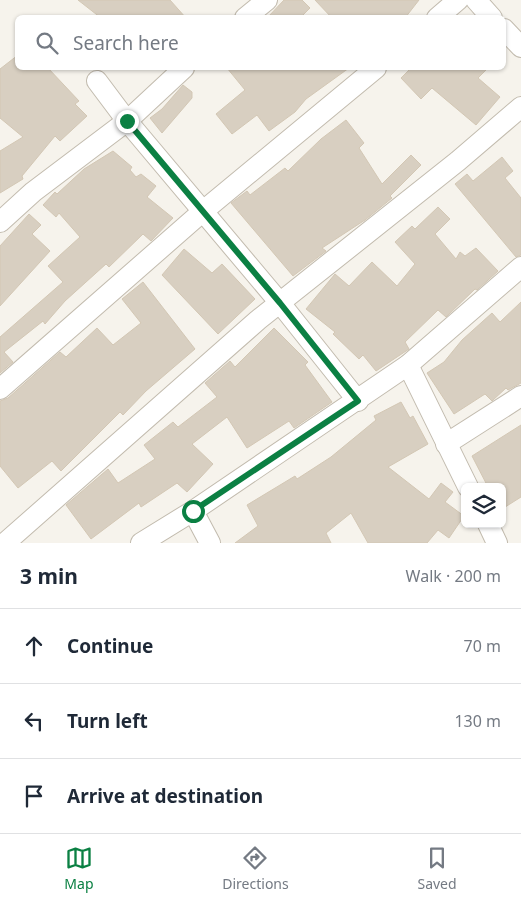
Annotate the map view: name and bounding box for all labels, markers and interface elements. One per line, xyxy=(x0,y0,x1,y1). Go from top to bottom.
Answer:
search box xyxy=(15,15,506,70)
icon: search xyxy=(33,29,61,57)
text: Search here xyxy=(73,30,179,56)
route end xyxy=(116,110,139,133)
map controls xyxy=(461,483,506,528)
button: layers xyxy=(461,483,506,528)
route start xyxy=(182,500,205,523)
text: 3 min xyxy=(20,562,78,590)
text: Walk · 200 m xyxy=(406,565,501,587)
icon: ahead xyxy=(20,632,48,660)
text: Continue xyxy=(67,633,153,659)
text: 70 m xyxy=(464,635,501,657)
icon: left xyxy=(20,707,48,735)
text: Turn left xyxy=(67,708,148,734)
text: 130 m xyxy=(454,710,501,732)
icon: arrive xyxy=(20,782,48,810)
text: Arrive at destination xyxy=(67,783,263,809)
tab: Map xyxy=(64,844,94,893)
tab: Directions xyxy=(222,844,289,893)
tab: Saved xyxy=(417,844,457,893)

